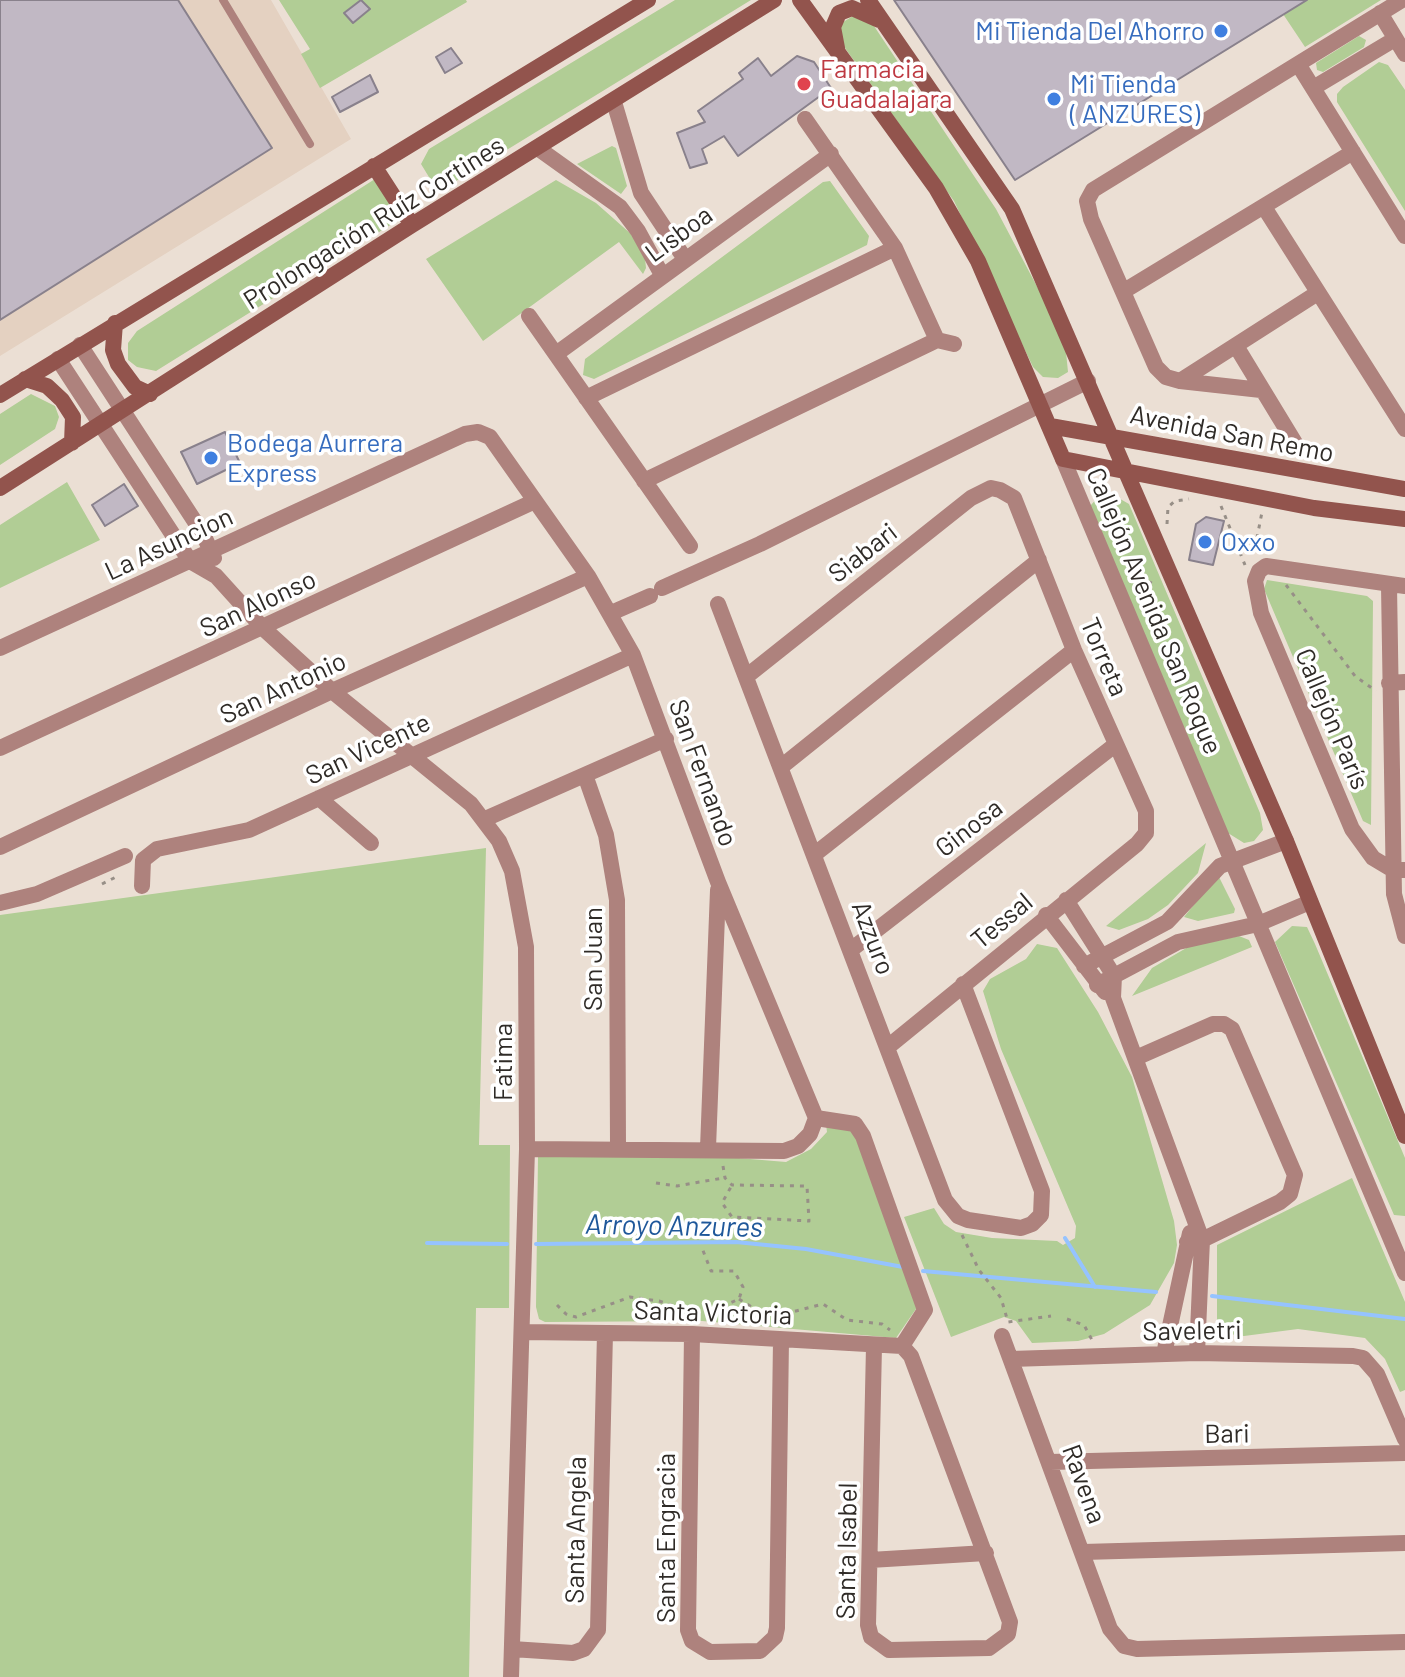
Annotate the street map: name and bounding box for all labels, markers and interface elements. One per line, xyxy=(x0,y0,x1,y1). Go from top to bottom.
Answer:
place label: Mi Tienda Del Ahorro xyxy=(975,15,1205,47)
marker: Mi Tienda Del Ahorro xyxy=(1212,22,1230,40)
place label: Farmacia Guadalajara xyxy=(820,53,952,114)
place label: Mi Tienda ( ANZURES) xyxy=(1070,68,1200,130)
marker: Farmacia Guadalajara xyxy=(795,75,813,93)
marker: Mi Tienda ( ANZURES) xyxy=(1045,90,1063,108)
street label: Prolongación Ruíz Cortines xyxy=(238,130,510,316)
street label: Lisboa xyxy=(639,199,719,269)
street label: Avenida San Remo xyxy=(1127,399,1337,469)
place label: Bodega Aurrera Express xyxy=(227,427,403,488)
marker: Bodega Aurrera Express xyxy=(202,449,220,467)
street label: Callejón Avenida San Roque xyxy=(1079,463,1229,759)
street label: La Asuncion xyxy=(100,501,238,587)
street label: Siabari xyxy=(822,516,904,590)
place label: Oxxo xyxy=(1221,526,1276,558)
marker: Oxxo xyxy=(1196,533,1214,551)
street label: San Alonso xyxy=(195,564,321,644)
street label: Torreta xyxy=(1074,613,1134,701)
street label: Callejón París xyxy=(1288,644,1376,794)
street label: San Antonio xyxy=(215,645,351,731)
street label: San Fernando xyxy=(662,695,744,851)
street label: San Vicente xyxy=(301,707,435,791)
street label: Ginosa xyxy=(929,792,1009,864)
street label: Tessal xyxy=(965,886,1039,956)
street label: Azzuro xyxy=(845,897,901,979)
street label: San Juan xyxy=(577,907,609,1011)
street label: Fatima xyxy=(487,1023,519,1101)
water label: Arroyo Anzures xyxy=(585,1208,763,1244)
street label: Santa Victoria xyxy=(633,1295,793,1331)
street label: Saveletri xyxy=(1142,1315,1242,1347)
street label: Bari xyxy=(1204,1418,1250,1450)
street label: Ravena xyxy=(1055,1440,1113,1528)
street label: Santa Engracia xyxy=(650,1453,682,1623)
street label: Santa Angela xyxy=(559,1456,593,1604)
street label: Santa Isabel xyxy=(830,1482,864,1620)

